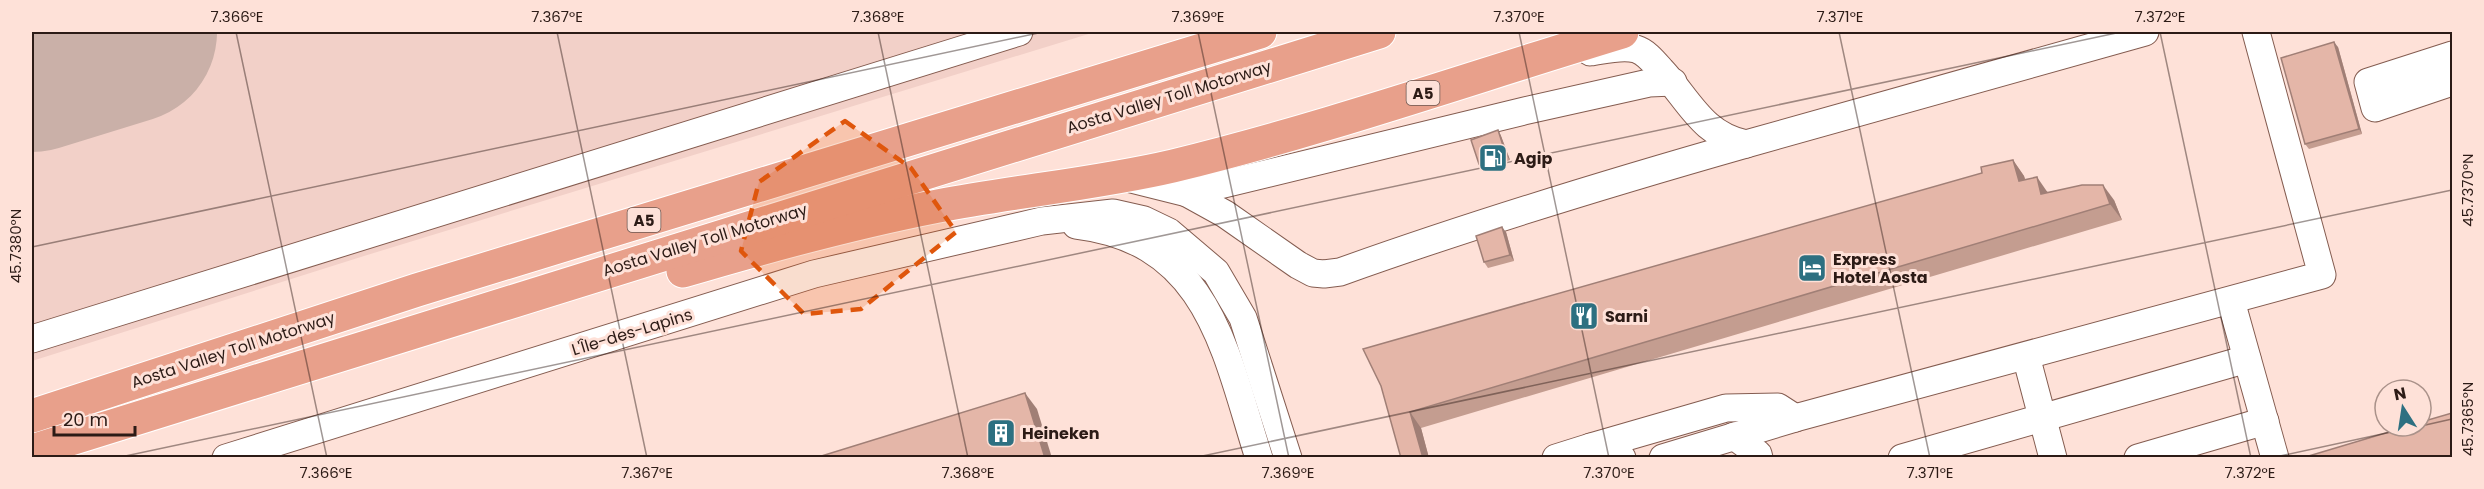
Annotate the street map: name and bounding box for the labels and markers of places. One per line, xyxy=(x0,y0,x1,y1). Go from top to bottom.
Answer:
fuel station icon: Agip xyxy=(1477,142,1509,174)
place label: Agip xyxy=(1514,147,1552,170)
place label: Express Hotel Aosta xyxy=(1833,248,1928,289)
hotel icon: Express Hotel Aosta xyxy=(1796,252,1828,284)
restaurant icon: Sarni xyxy=(1568,300,1600,332)
place label: Sarni xyxy=(1605,305,1648,328)
building icon: Heineken xyxy=(985,417,1017,449)
place label: Heineken xyxy=(1022,422,1099,445)

